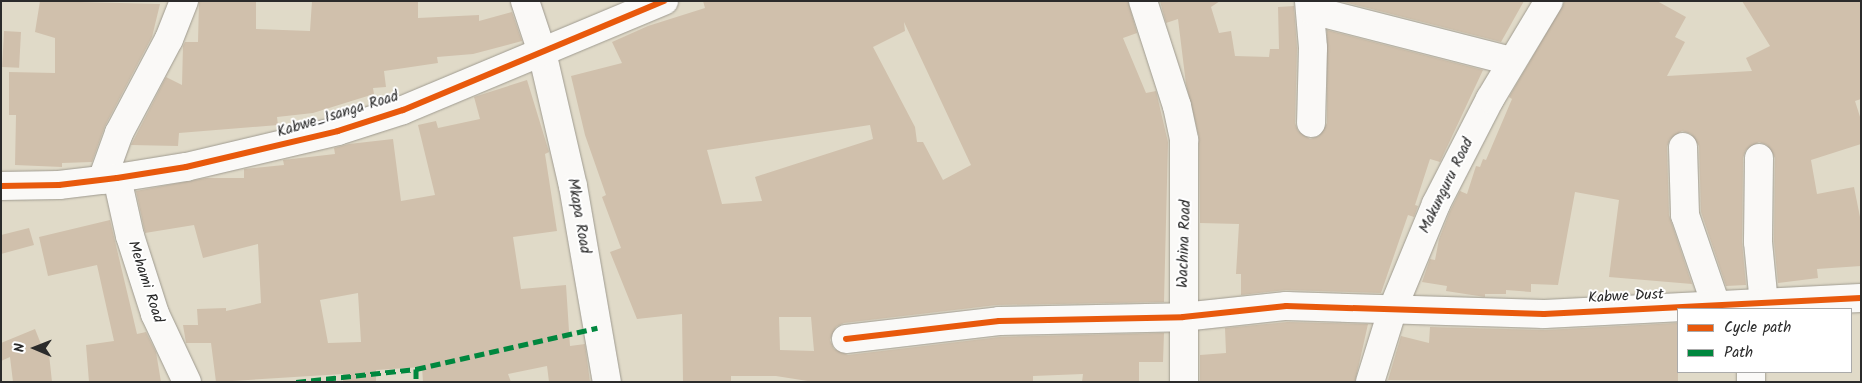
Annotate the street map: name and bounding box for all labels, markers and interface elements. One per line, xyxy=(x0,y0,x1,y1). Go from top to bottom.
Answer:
street label: Kabwe_Isanga Road xyxy=(275,88,401,142)
street label: Makunguru Road xyxy=(1416,135,1478,237)
street label: Mkapa Road xyxy=(563,177,593,255)
street label: Wachina Road xyxy=(1174,200,1196,288)
street label: Mehami Road xyxy=(123,239,167,325)
street label: Kabwe Dust xyxy=(1588,286,1664,308)
legend xyxy=(1677,308,1852,373)
text: Cycle path xyxy=(1724,316,1791,340)
north arrow xyxy=(10,323,60,373)
text: Path xyxy=(1724,341,1753,365)
text: N xyxy=(9,343,31,352)

